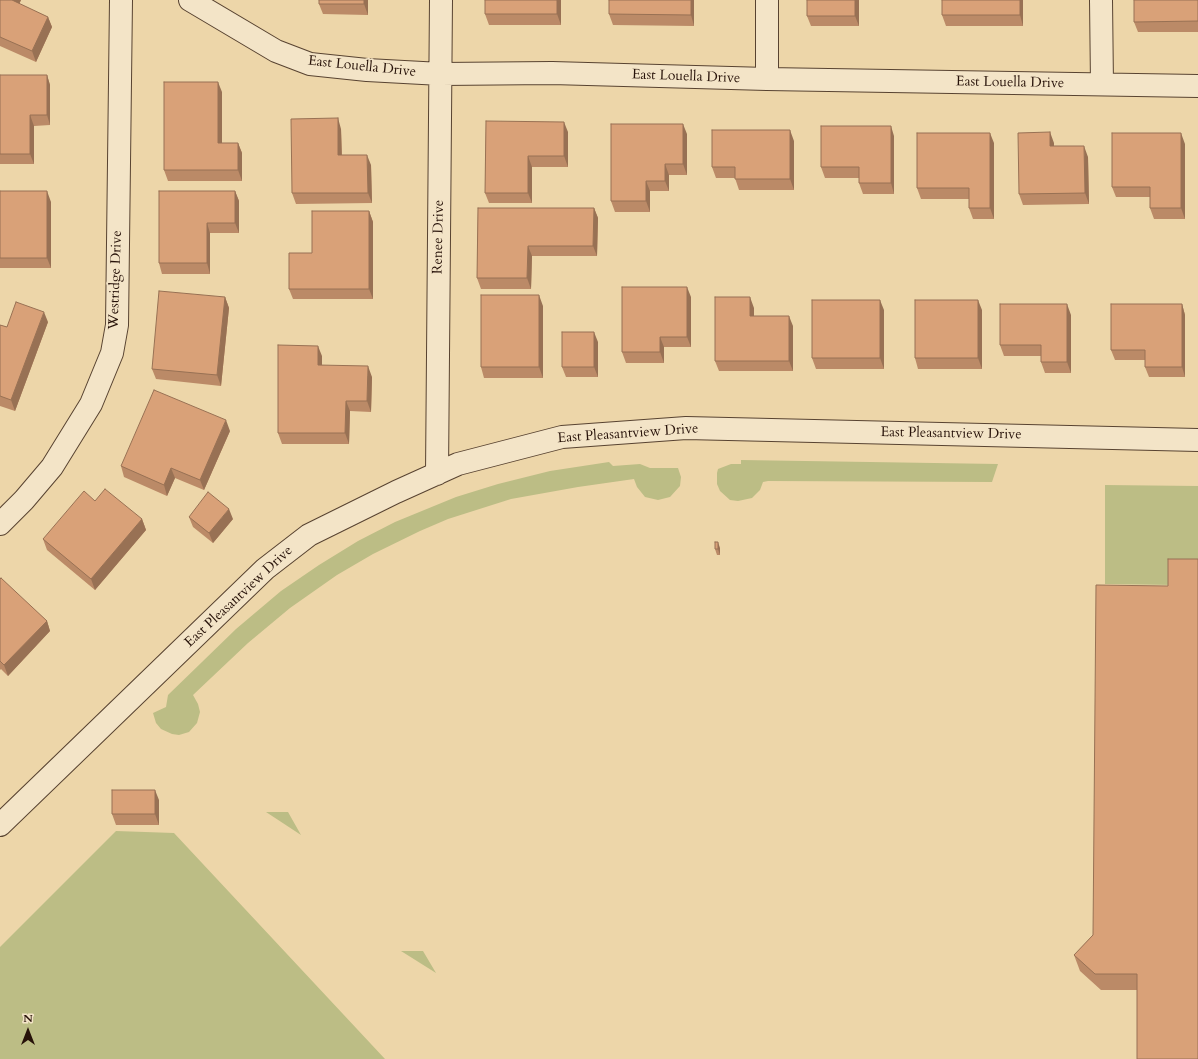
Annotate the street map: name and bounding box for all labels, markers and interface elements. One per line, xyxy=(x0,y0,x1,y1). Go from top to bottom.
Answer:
street label: East Louella Drive xyxy=(307,53,417,81)
street label: East Louella Drive xyxy=(632,67,740,87)
street label: East Louella Drive xyxy=(956,74,1064,92)
street label: Renee Drive xyxy=(430,200,448,274)
street label: Westridge Drive xyxy=(106,230,126,330)
street label: East Pleasantview Drive xyxy=(557,421,699,447)
street label: East Pleasantview Drive xyxy=(880,424,1022,444)
street label: East Pleasantview Drive xyxy=(182,543,296,651)
north arrow xyxy=(8,1011,48,1051)
text: N xyxy=(23,1011,33,1026)

